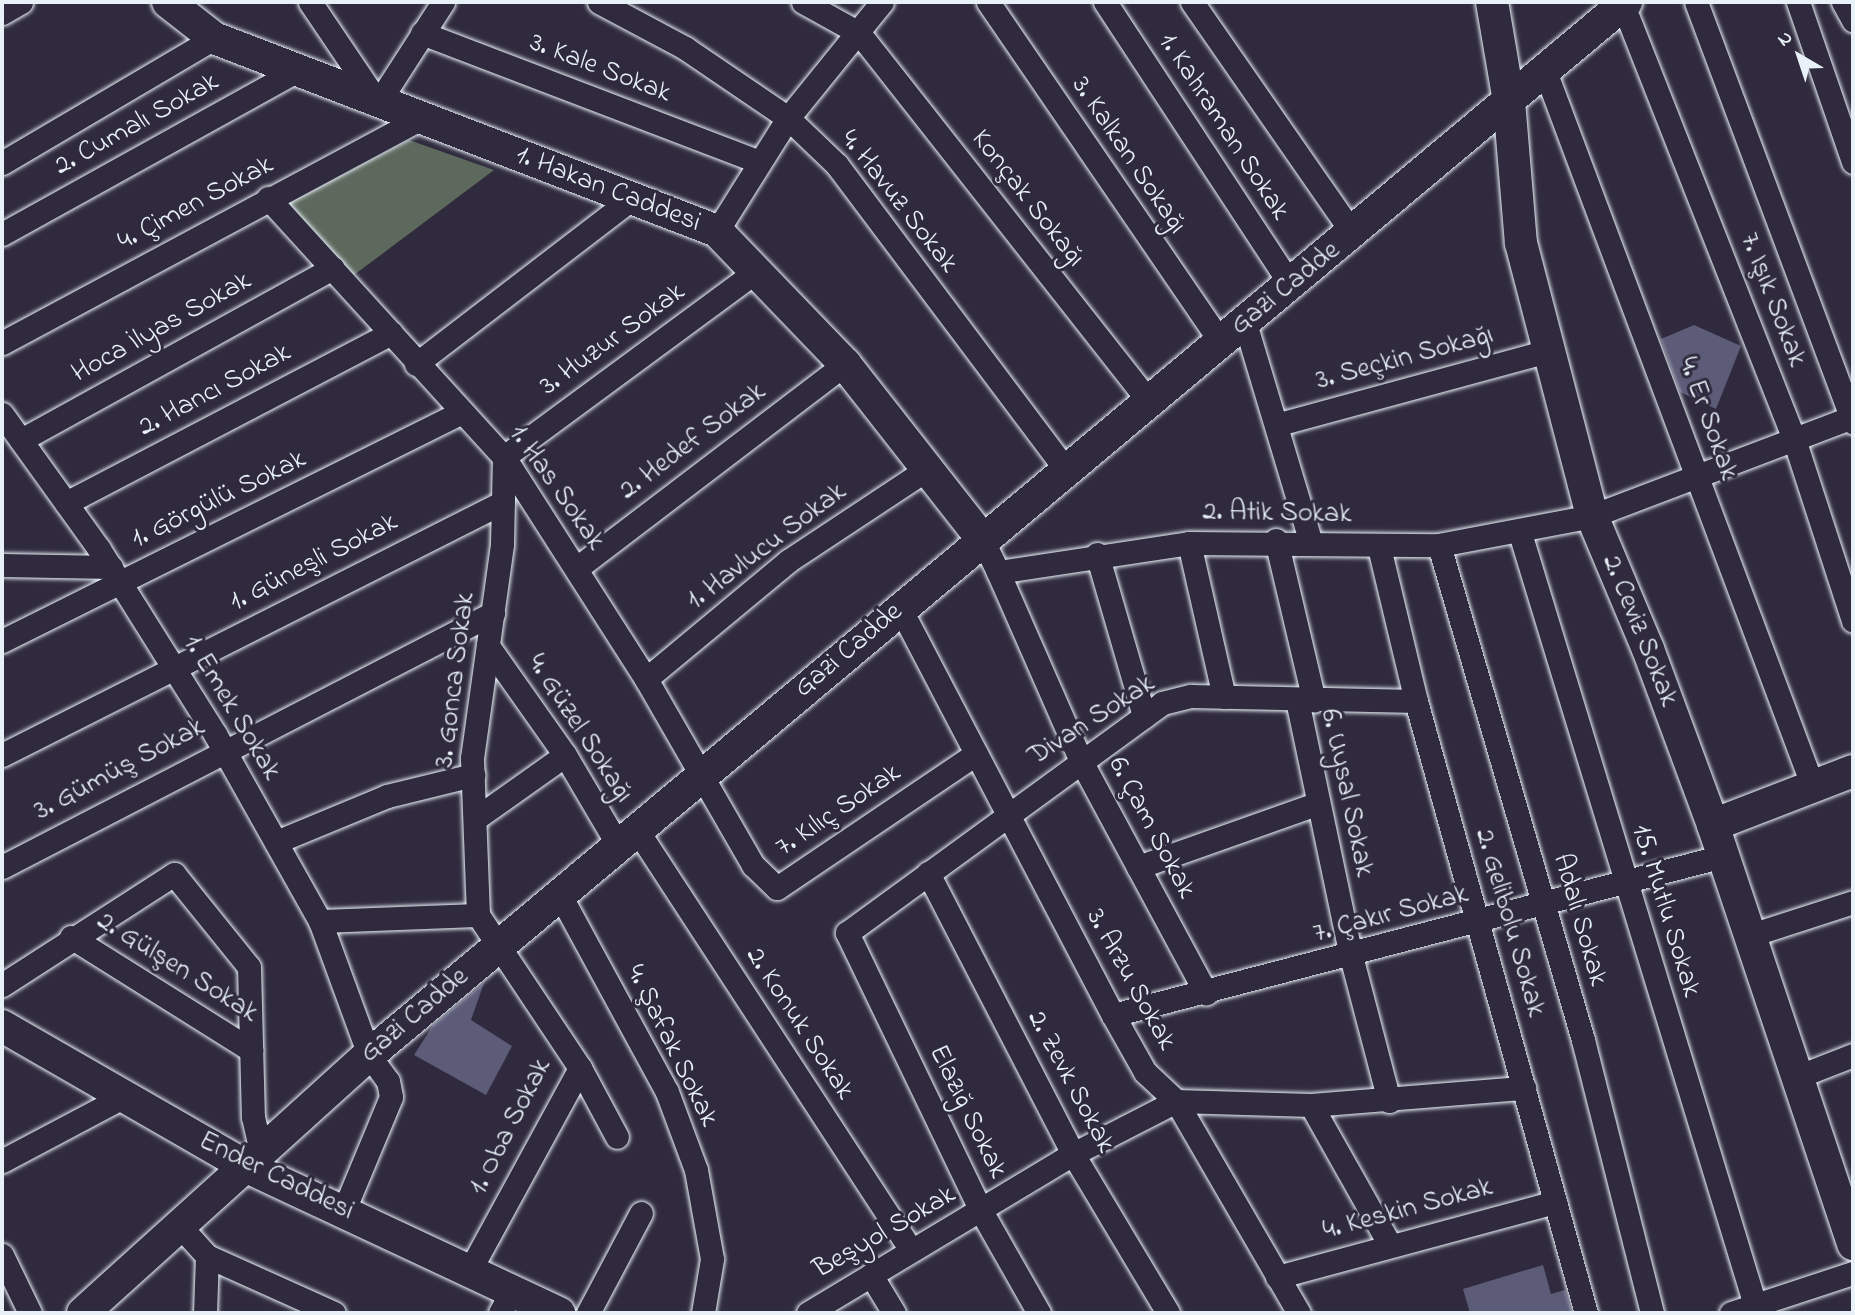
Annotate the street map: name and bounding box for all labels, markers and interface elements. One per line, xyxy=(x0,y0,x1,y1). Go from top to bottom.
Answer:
north arrow xyxy=(1764,21,1834,91)
text: N xyxy=(1772,25,1799,54)
street label: 3. Kale Sokak xyxy=(525,27,675,111)
street label: 1. Kahraman Sokak xyxy=(1150,27,1296,227)
street label: 2. Cumalı Sokak xyxy=(49,66,225,184)
street label: 3. Kalkan Sokağı xyxy=(1063,71,1193,241)
street label: Konçak Sokağı xyxy=(963,123,1091,275)
street label: 4. Havuz Sokak xyxy=(832,124,964,280)
street label: 1. Hakan Caddesi xyxy=(511,139,705,241)
street label: 4. Çimen Sokak xyxy=(113,149,279,259)
street label: 7. Işık Sokak xyxy=(1731,228,1813,372)
street label: Gazi Cadde xyxy=(1225,235,1347,343)
street label: Hoca İlyas Sokak xyxy=(66,265,258,391)
street label: 3. Huzur Sokak xyxy=(534,276,692,404)
street label: 3. Seçkin Sokağı xyxy=(1313,319,1497,399)
street label: 2. Hancı Sokak xyxy=(133,337,297,445)
street label: 4. Er Sokak xyxy=(1669,353,1745,485)
street label: 2. Hedef Sokak xyxy=(613,376,773,508)
street label: 1. Has Sokak xyxy=(500,419,612,557)
street label: 1. Görgülü Sokak xyxy=(126,443,312,557)
street label: 1. Havlucu Sokak xyxy=(681,476,853,618)
street label: 2. Atik Sokak xyxy=(1202,496,1352,532)
street label: 1. Güneşli Sokak xyxy=(224,506,404,620)
street label: 2. Ceviz Sokak xyxy=(1593,550,1685,712)
street label: 3. Gonca Sokak xyxy=(429,591,483,769)
street label: Gazi Cadde xyxy=(788,596,910,706)
street label: 1. Emek Sokak xyxy=(175,629,287,787)
street label: 4. Güzel Sokağı xyxy=(518,648,640,810)
street label: Divan Sokak xyxy=(1023,668,1161,774)
street label: 6. Uysal Sokak xyxy=(1312,706,1380,880)
street label: 3. Gümüş Sokak xyxy=(29,711,211,829)
street label: 6. Çam Sokak xyxy=(1100,751,1202,905)
street label: 7. Kılıç Sokak xyxy=(770,757,908,865)
street label: 15. Mutlu Sokak xyxy=(1623,821,1707,1001)
street label: 2. Gelibolu Sokak xyxy=(1466,825,1552,1021)
street label: Adalı Sokak xyxy=(1544,850,1614,990)
street label: 7. Çakır Sokak xyxy=(1310,878,1472,952)
street label: 3. Arzu Sokak xyxy=(1077,904,1183,1056)
street label: 2. Gülşen Sokak xyxy=(90,905,264,1031)
street label: 2. Konuk Sokak xyxy=(737,941,861,1107)
street label: 4. Şafak Sokak xyxy=(617,960,725,1132)
street label: Gazi Cadde xyxy=(354,961,476,1071)
street label: 2. Zevk Sokak xyxy=(1018,1005,1122,1159)
street label: Elazığ Sokak xyxy=(920,1040,1014,1184)
street label: 1. Oba Sokak xyxy=(462,1053,560,1201)
street label: Ender Caddesi xyxy=(193,1125,359,1229)
street label: 4. Keskin Sokak xyxy=(1320,1171,1496,1249)
street label: Beşyol Sokak xyxy=(808,1179,962,1287)

